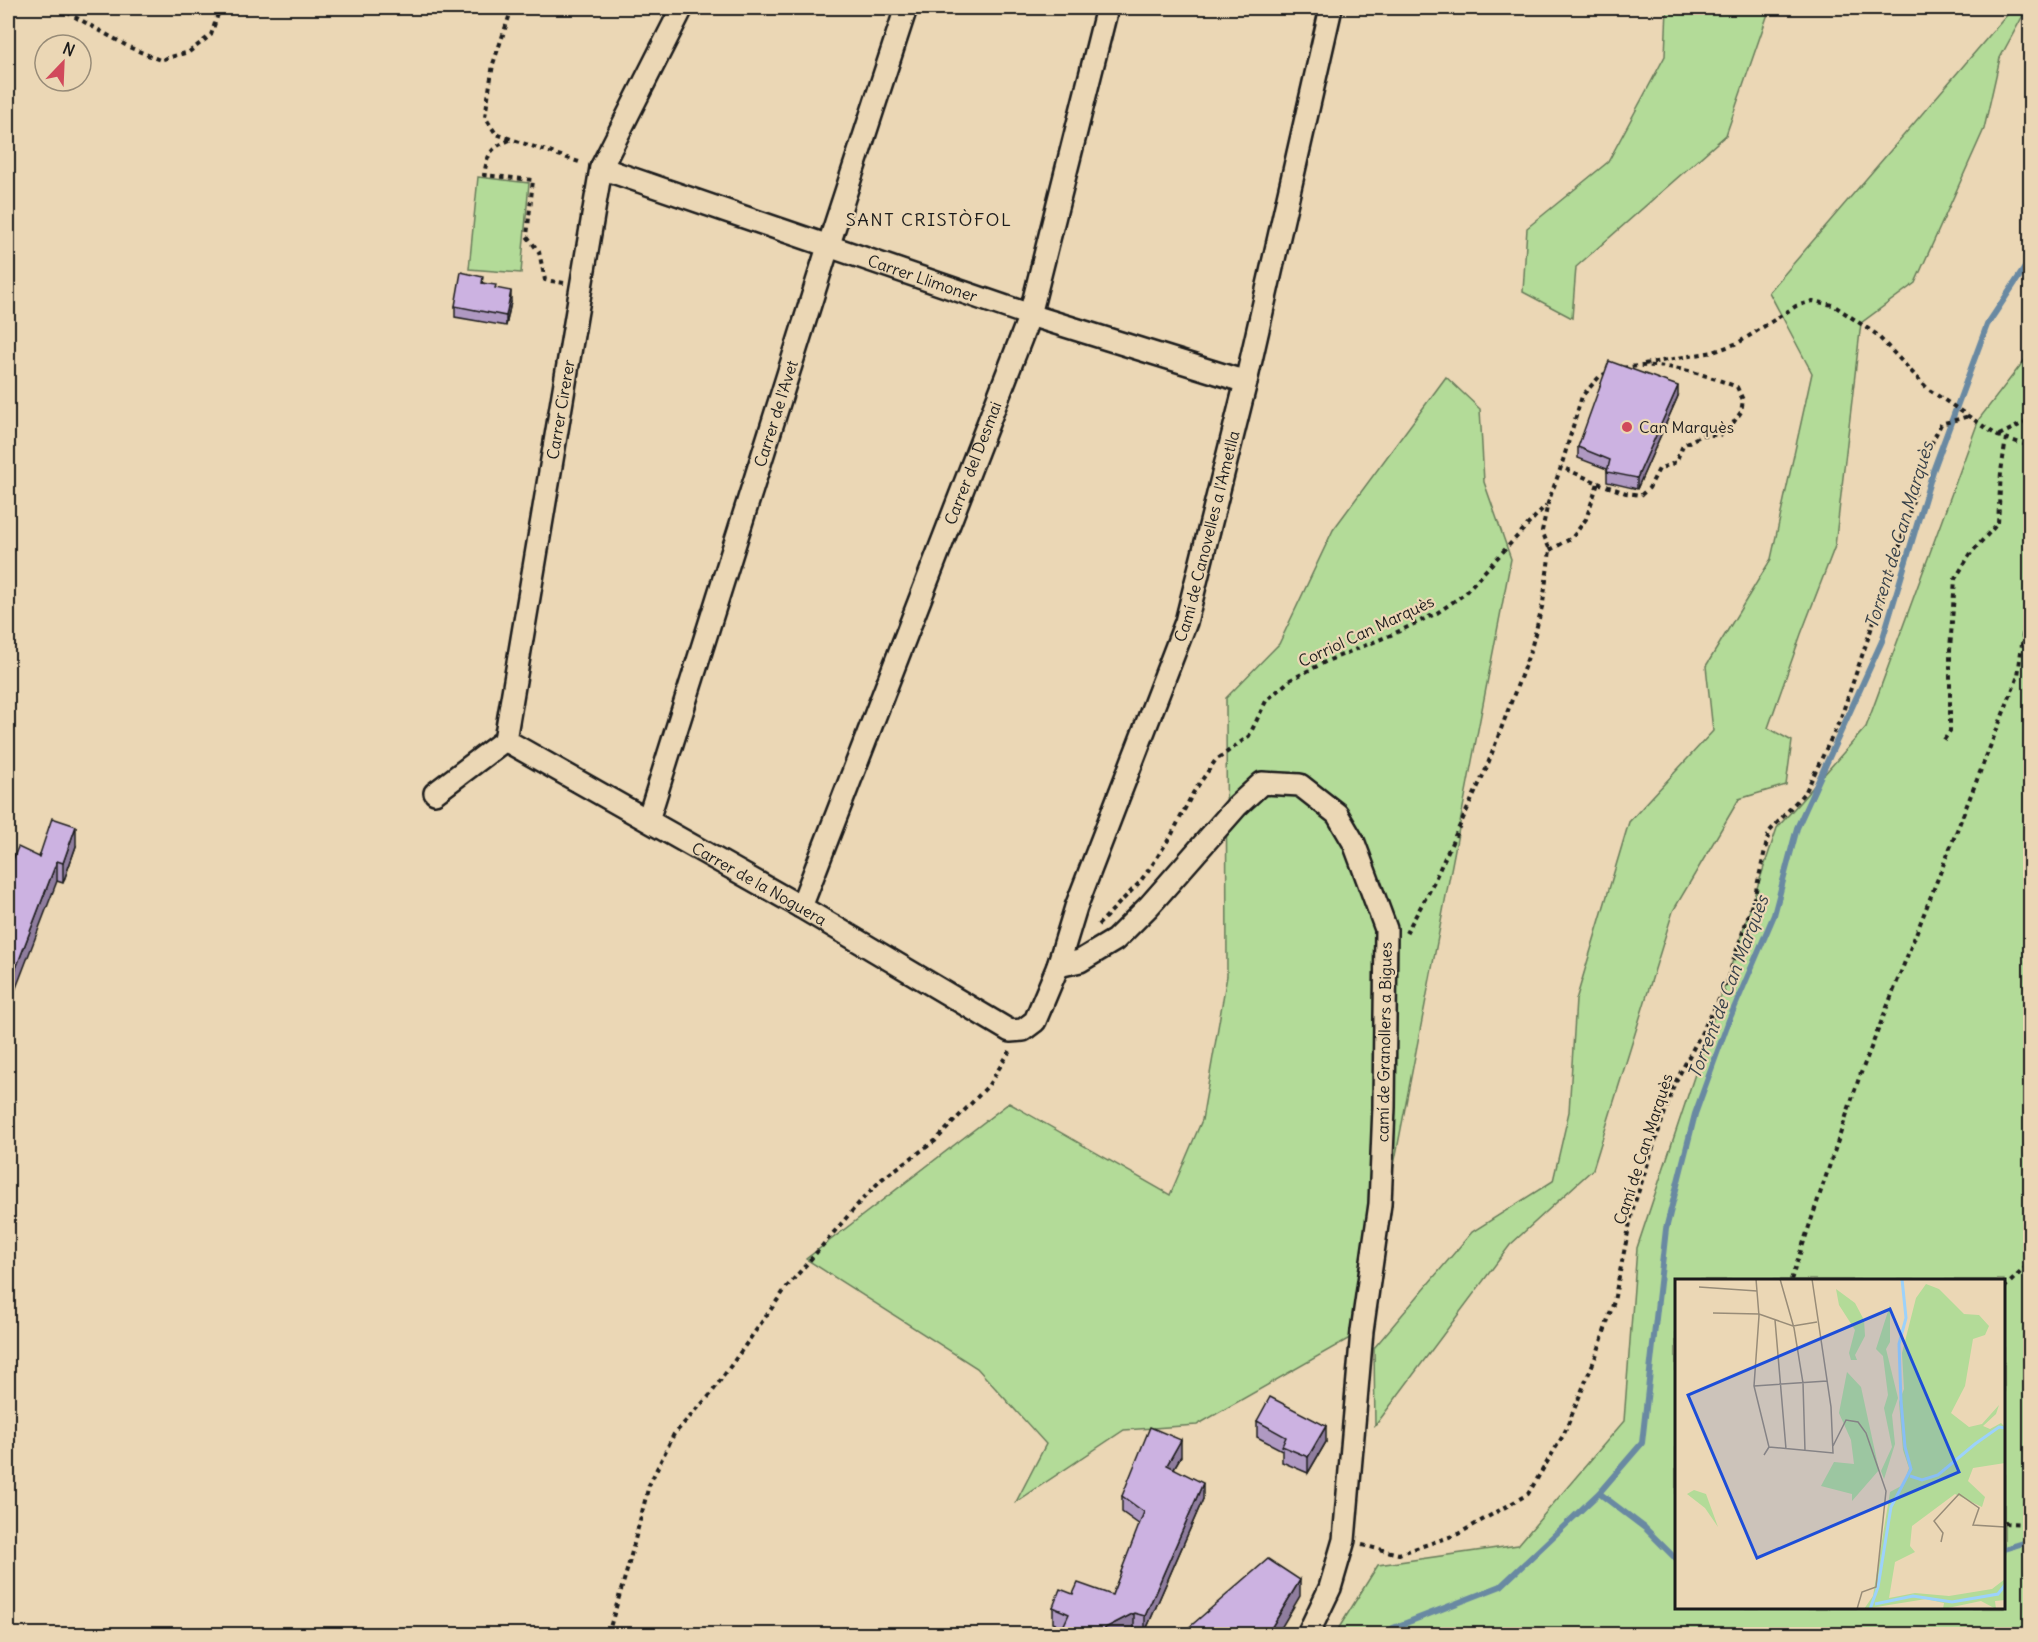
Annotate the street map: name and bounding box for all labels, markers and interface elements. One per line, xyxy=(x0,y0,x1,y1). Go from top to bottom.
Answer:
north arrow xyxy=(33,33,93,93)
text: N xyxy=(60,38,78,61)
district label: SANT CRISTÒFOL xyxy=(846,208,1012,231)
street label: Carrer Llimoner xyxy=(865,250,980,306)
street label: Carrer Cirerer xyxy=(542,357,579,461)
street label: Carrer de l'Avet xyxy=(750,357,802,469)
street label: Carrer del Desmai xyxy=(940,399,1006,528)
place label: Can Marquès xyxy=(1639,417,1734,437)
marker: Can Marquès xyxy=(1620,420,1634,434)
street label: Camí de Canovelles a l'Ametlla xyxy=(1169,428,1244,645)
water label: Torrent de Can Marquès xyxy=(1860,437,1939,631)
street label: Corriol Can Marquès xyxy=(1295,591,1437,671)
street label: Carrer de la Noguera xyxy=(688,838,830,930)
water label: Torrent de Can Marquès xyxy=(1682,891,1774,1082)
street label: camí de Granollers a Bigues xyxy=(1372,942,1396,1142)
street label: Camí de Can Marquès xyxy=(1609,1071,1677,1227)
inset map xyxy=(1675,1279,2005,1609)

